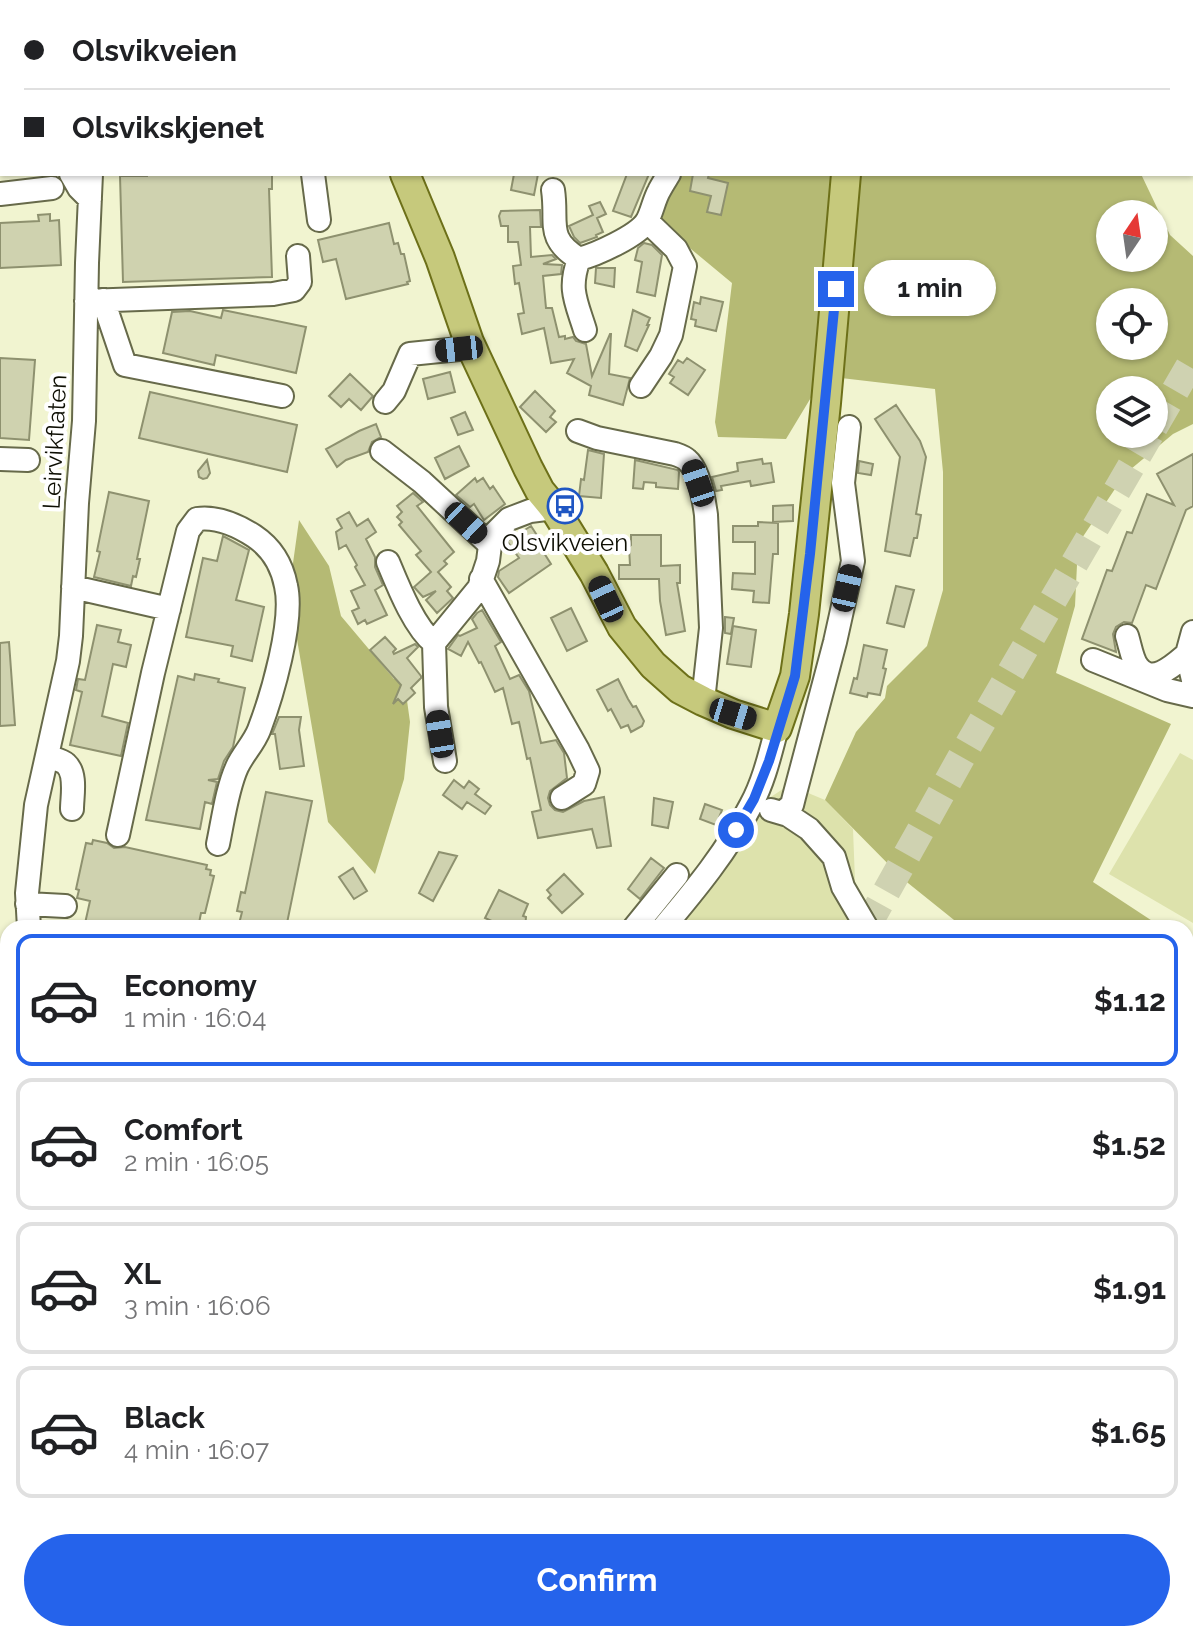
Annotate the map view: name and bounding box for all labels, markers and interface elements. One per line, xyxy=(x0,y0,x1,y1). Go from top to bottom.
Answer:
text: Olsvikveien xyxy=(72,33,237,68)
text: Olsvikskjenet xyxy=(72,110,264,145)
north arrow xyxy=(1096,200,1168,272)
map controls xyxy=(1096,200,1168,448)
callout: 1 min xyxy=(864,261,996,317)
route end xyxy=(818,271,854,307)
text: 1 min xyxy=(897,273,963,303)
button: locate xyxy=(1096,288,1168,360)
car xyxy=(434,335,484,363)
street label: Leirvikflaten xyxy=(36,374,73,510)
button: layers xyxy=(1096,376,1168,448)
car xyxy=(679,456,717,510)
bus stop icon: Olsvikveien xyxy=(546,487,584,525)
car xyxy=(440,498,492,548)
place label: Olsvikveien xyxy=(502,528,628,557)
car xyxy=(830,562,864,614)
car xyxy=(585,572,627,626)
car xyxy=(707,696,759,732)
car xyxy=(424,708,456,760)
route start xyxy=(718,812,754,848)
icon: car xyxy=(28,964,100,1036)
text: Economy xyxy=(124,968,257,1003)
text: $1.12 xyxy=(1094,983,1166,1018)
text: 1 min · 16:04 xyxy=(124,1003,266,1033)
icon: car xyxy=(28,1108,100,1180)
text: Comfort xyxy=(124,1112,243,1147)
text: $1.52 xyxy=(1092,1127,1166,1162)
text: 2 min · 16:05 xyxy=(124,1147,269,1177)
icon: car xyxy=(28,1252,100,1324)
text: XL xyxy=(124,1256,161,1291)
text: $1.91 xyxy=(1093,1271,1166,1306)
text: 3 min · 16:06 xyxy=(124,1291,271,1321)
icon: car xyxy=(28,1396,100,1468)
text: Black xyxy=(124,1400,205,1435)
text: $1.65 xyxy=(1091,1415,1166,1450)
text: 4 min · 16:07 xyxy=(124,1435,269,1465)
button: Confirm xyxy=(24,1534,1170,1626)

